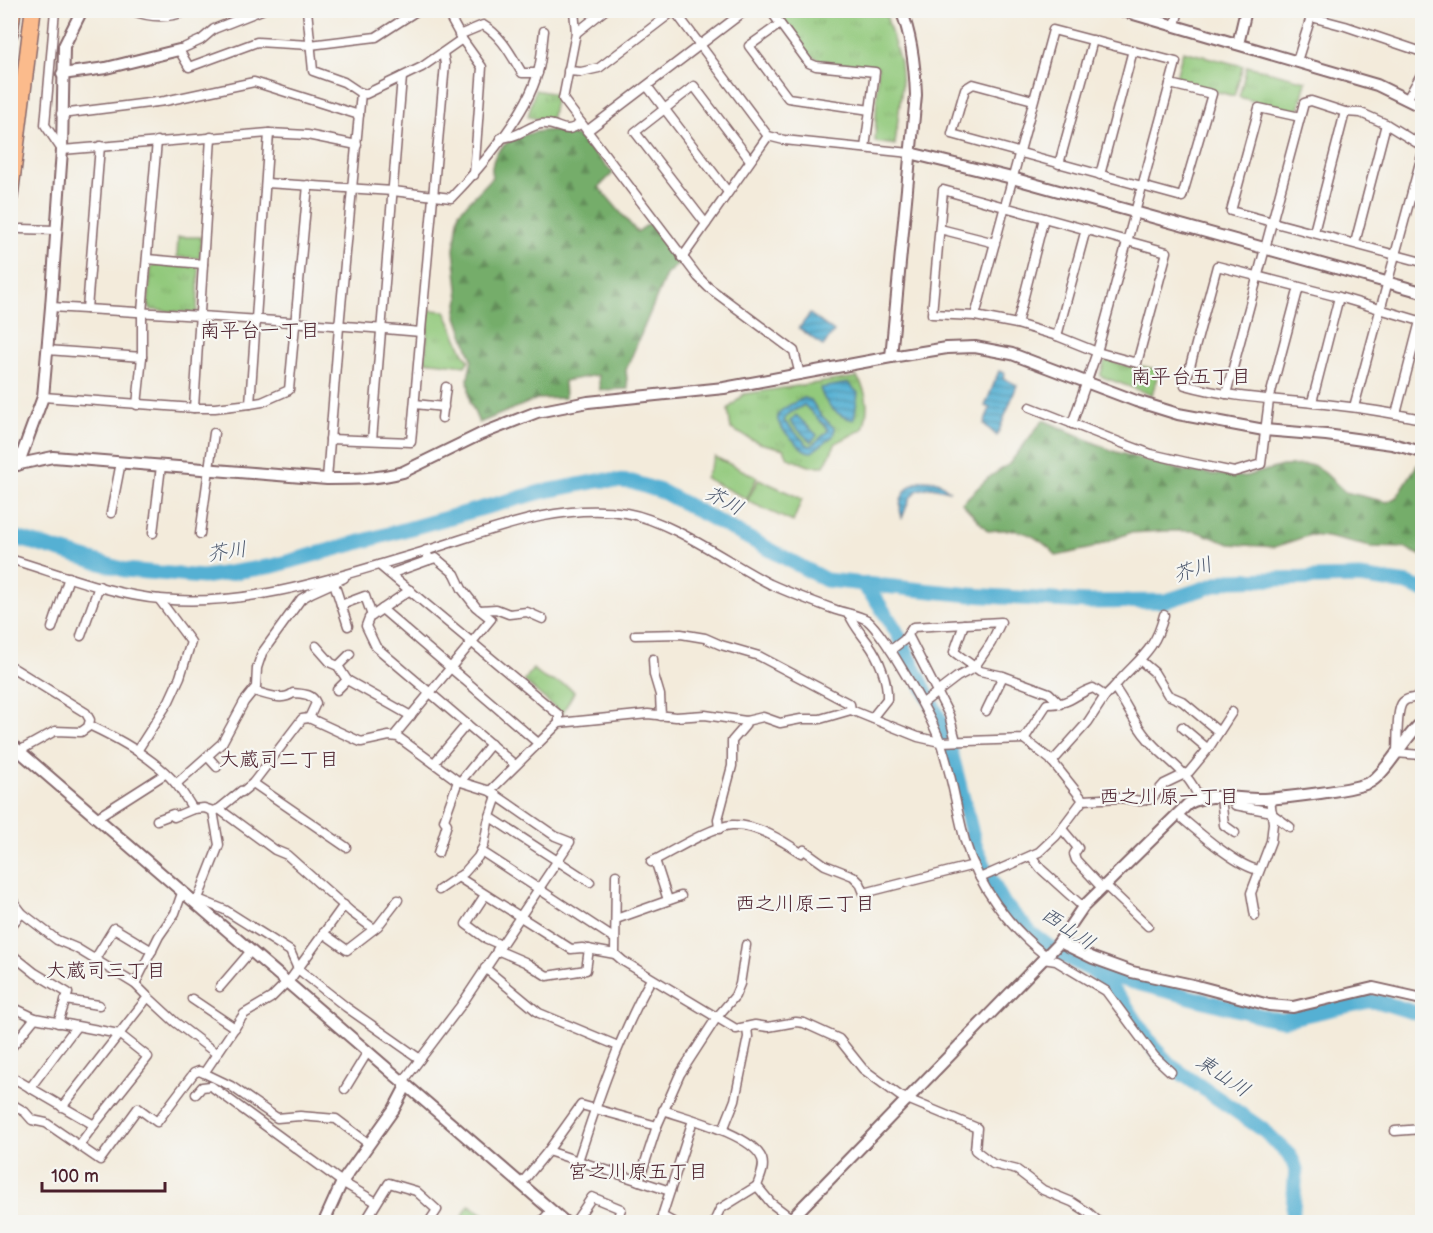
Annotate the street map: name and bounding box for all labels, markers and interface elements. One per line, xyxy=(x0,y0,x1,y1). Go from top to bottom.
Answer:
district label: 南平台一丁目 xyxy=(200,319,320,343)
district label: 南平台五丁目 xyxy=(1131,365,1251,389)
water label: 芥川 xyxy=(701,481,747,521)
water label: 芥川 xyxy=(206,537,248,567)
water label: 芥川 xyxy=(1170,552,1216,588)
district label: 大蔵司二丁目 xyxy=(219,748,339,772)
district label: 西之川原一丁目 xyxy=(1099,785,1239,809)
district label: 西之川原二丁目 xyxy=(735,892,875,916)
water label: 西山川 xyxy=(1036,902,1100,956)
district label: 大蔵司三丁目 xyxy=(46,959,166,983)
water label: 東山川 xyxy=(1191,1049,1255,1103)
scale bar xyxy=(42,1155,165,1193)
district label: 宮之川原五丁目 xyxy=(568,1160,708,1184)
text: 100 m xyxy=(51,1166,99,1187)

